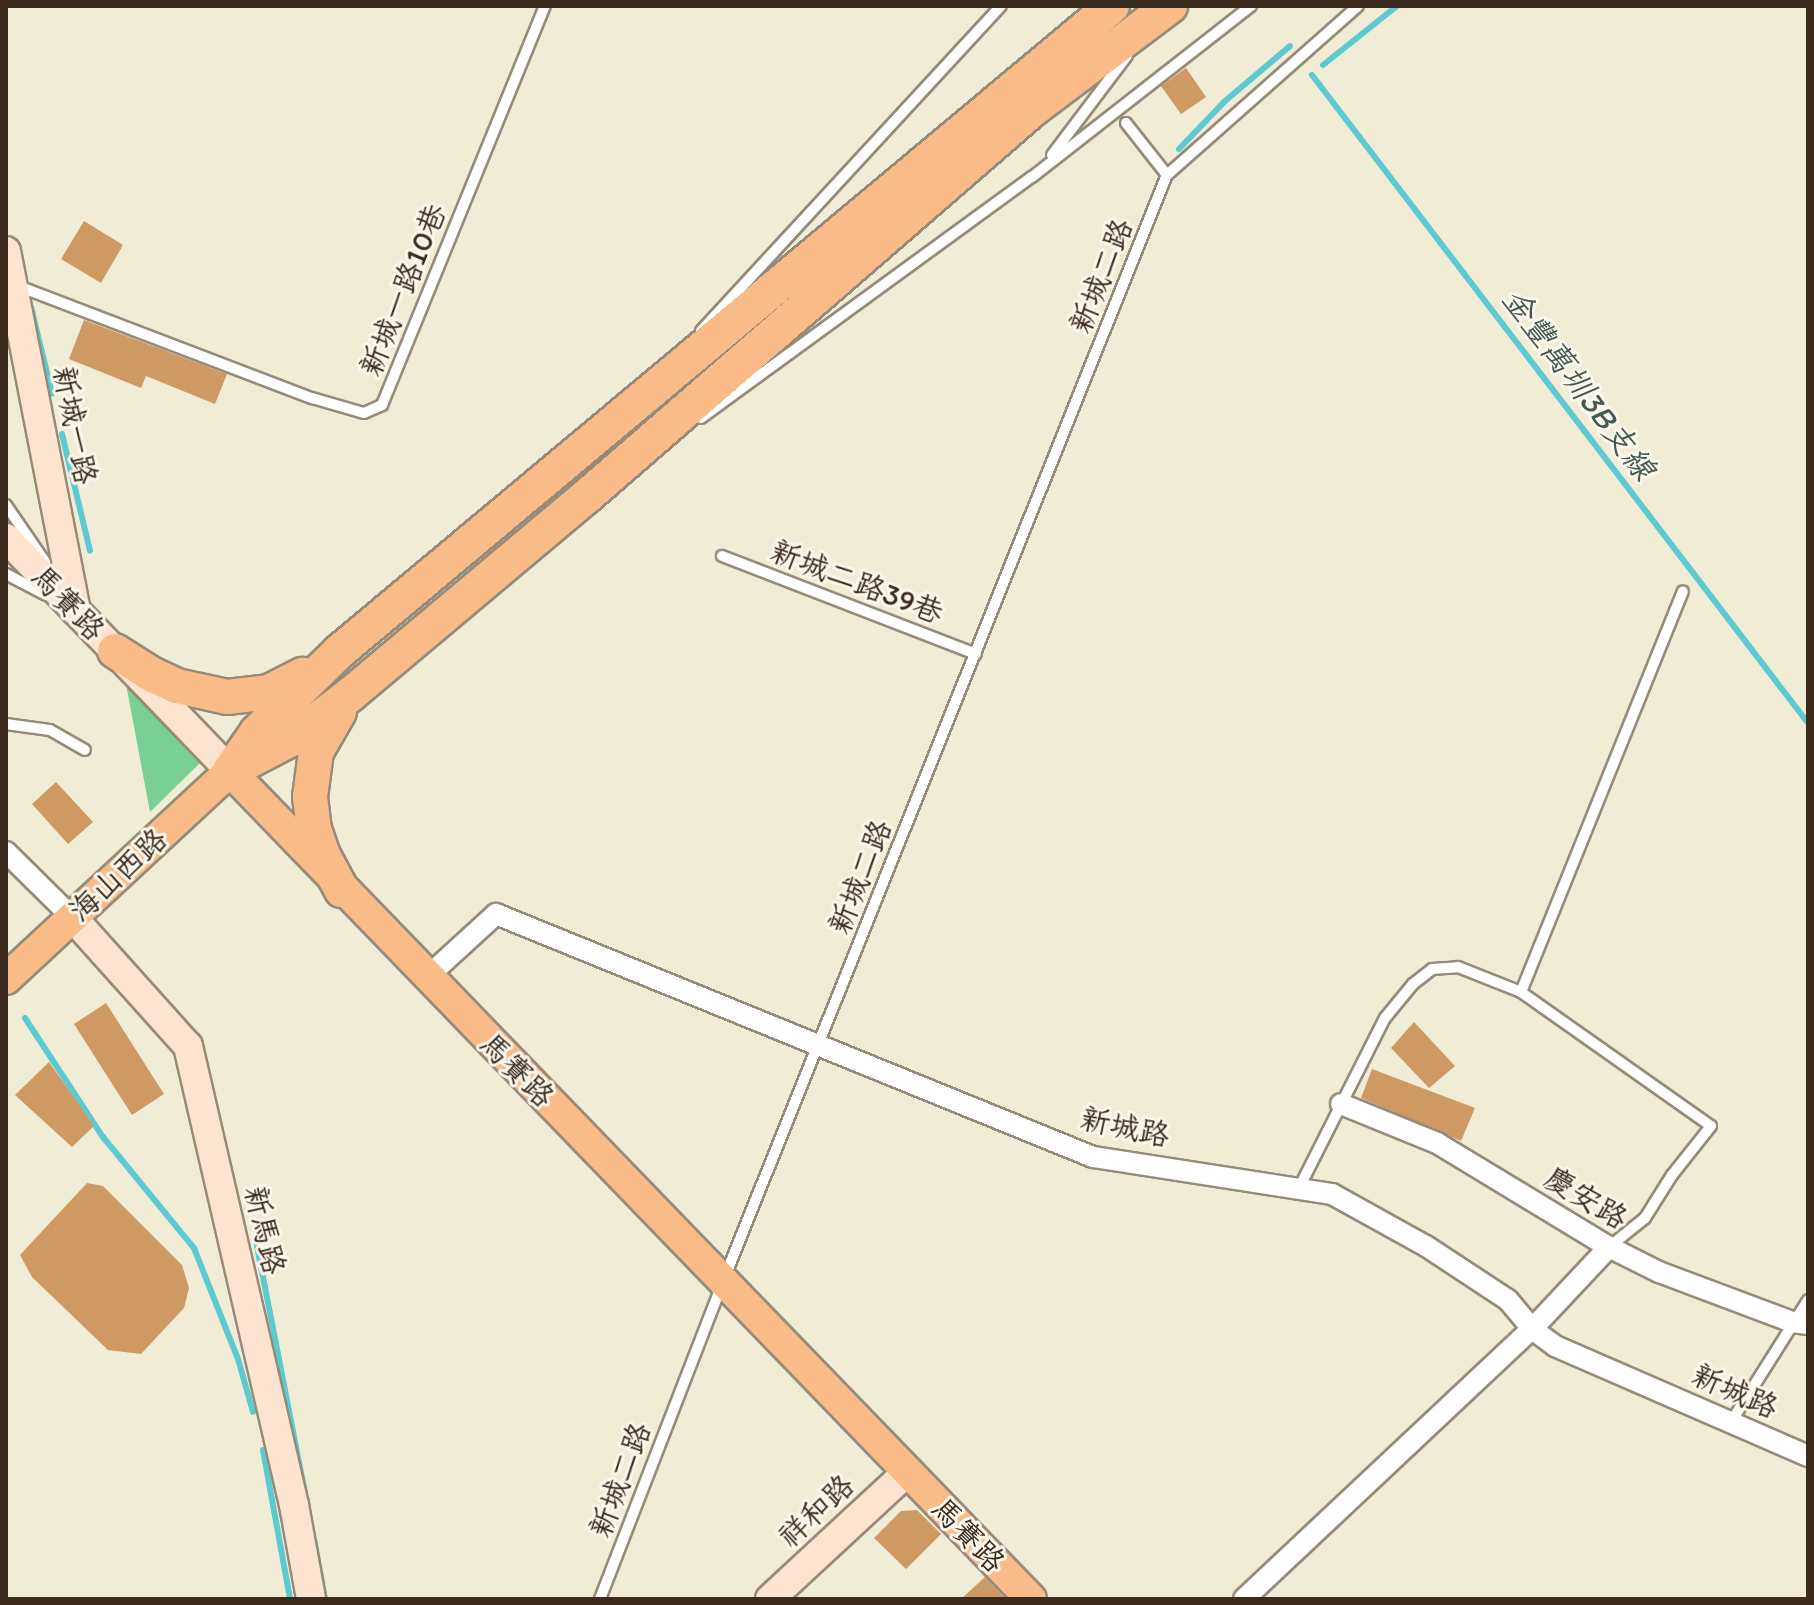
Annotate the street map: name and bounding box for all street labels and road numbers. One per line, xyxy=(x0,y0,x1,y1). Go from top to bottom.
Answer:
street label: 新城一路10巷 xyxy=(352,199,454,381)
street label: 新城二路 xyxy=(1062,214,1140,338)
street label: 新城一路 xyxy=(46,363,104,487)
street label: 新城二路39巷 xyxy=(766,533,948,631)
street label: 馬賽路 xyxy=(24,558,112,648)
street label: 新城二路 xyxy=(821,815,899,939)
street label: 海山西路 xyxy=(62,821,174,929)
street label: 馬賽路 xyxy=(472,1025,562,1115)
street label: 新城路 xyxy=(1077,1100,1173,1154)
street label: 慶安路 xyxy=(1538,1159,1634,1237)
street label: 新馬路 xyxy=(237,1182,293,1278)
street label: 新城路 xyxy=(1687,1356,1783,1426)
street label: 新城二路 xyxy=(582,1418,658,1542)
street label: 祥和路 xyxy=(771,1467,861,1555)
street label: 馬賽路 xyxy=(924,1490,1012,1580)

